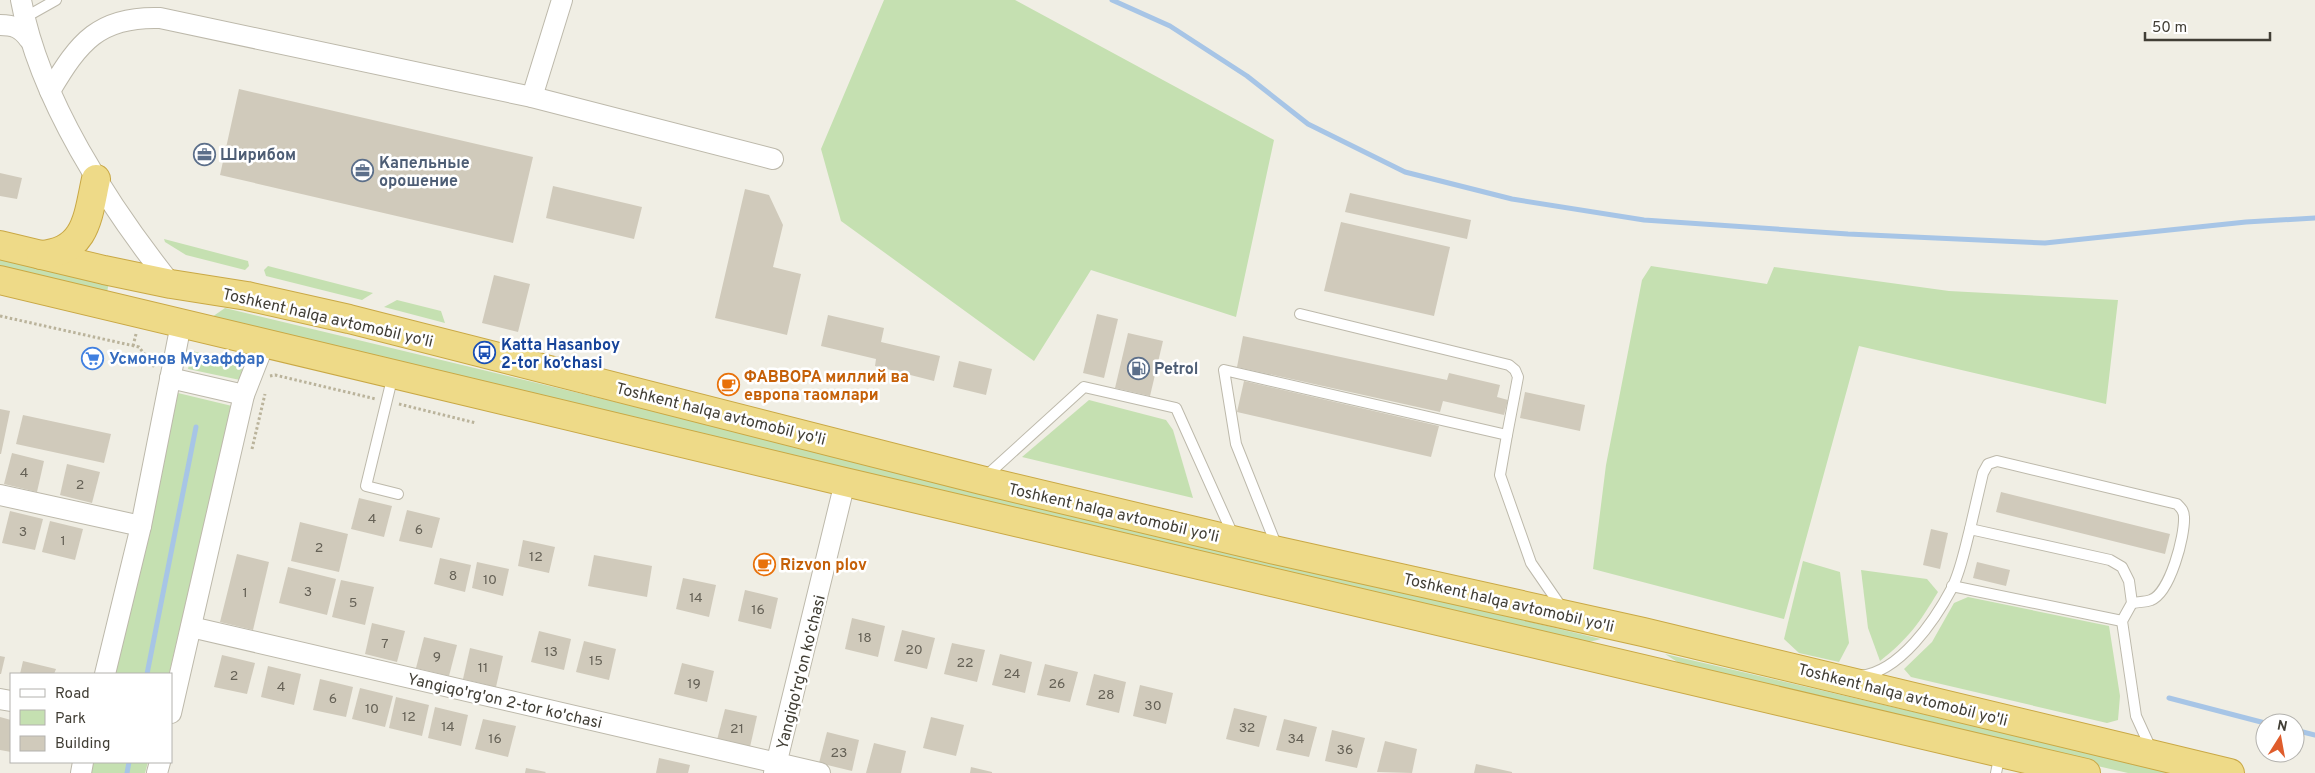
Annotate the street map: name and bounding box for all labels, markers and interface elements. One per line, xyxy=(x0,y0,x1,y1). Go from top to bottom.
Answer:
scale bar xyxy=(2145,10,2270,42)
text: 50 m xyxy=(2152,19,2187,38)
office icon: Ширибом xyxy=(192,142,216,166)
place label: Ширибом xyxy=(220,146,296,166)
place label: Капельные орошение xyxy=(379,154,470,192)
office icon: Капельные орошение xyxy=(351,159,375,183)
street label: Toshkent halqa avtomobil yo'li xyxy=(220,285,435,353)
place label: Katta Hasanboy 2-tor ko’chasi xyxy=(501,336,620,374)
bus stop icon: Katta Hasanboy 2-tor ko’chasi xyxy=(473,341,497,365)
supermarket icon: Усмонов Музаффар xyxy=(81,346,105,370)
place label: Усмонов Музаффар xyxy=(109,350,265,370)
fuel station icon: Petrol xyxy=(1126,356,1150,380)
place label: Petrol xyxy=(1154,360,1198,380)
place label: ФАВВОРА миллий ва европа таомлари xyxy=(744,368,909,406)
cafe icon: ФАВВОРА миллий ва европа таомлари xyxy=(716,373,740,397)
street label: Toshkent halqa avtomobil yo'li xyxy=(613,379,828,451)
house number: 4 xyxy=(20,465,28,482)
house number: 2 xyxy=(76,477,84,494)
street label: Toshkent halqa avtomobil yo'li xyxy=(1006,480,1221,548)
house number: 4 xyxy=(368,511,376,528)
house number: 6 xyxy=(415,522,423,539)
house number: 3 xyxy=(19,524,27,541)
house number: 1 xyxy=(60,533,66,550)
house number: 2 xyxy=(315,540,323,557)
house number: 12 xyxy=(529,549,543,566)
cafe icon: Rizvon plov xyxy=(752,552,776,576)
place label: Rizvon plov xyxy=(780,556,867,576)
house number: 8 xyxy=(449,568,457,585)
street label: Toshkent halqa avtomobil yo'li xyxy=(1401,570,1616,638)
house number: 10 xyxy=(483,572,497,589)
house number: 3 xyxy=(304,584,312,601)
house number: 1 xyxy=(242,585,248,602)
house number: 14 xyxy=(689,590,703,607)
street label: Yangiqo'rg'on ko'chasi xyxy=(773,593,831,752)
house number: 5 xyxy=(349,595,357,612)
house number: 16 xyxy=(751,602,765,619)
house number: 18 xyxy=(858,630,872,647)
house number: 7 xyxy=(381,636,389,653)
house number: 20 xyxy=(905,642,923,659)
house number: 13 xyxy=(544,644,558,661)
house number: 9 xyxy=(433,649,441,666)
house number: 15 xyxy=(589,653,603,670)
house number: 22 xyxy=(956,655,974,672)
house number: 11 xyxy=(478,660,488,677)
street label: Toshkent halqa avtomobil yo'li xyxy=(1795,660,2010,732)
house number: 24 xyxy=(1003,666,1021,683)
house number: 2 xyxy=(230,668,238,685)
street label: Yangiqo'rg'on 2-tor ko'chasi xyxy=(405,670,604,734)
legend xyxy=(10,673,172,763)
house number: 19 xyxy=(687,676,701,693)
house number: 26 xyxy=(1049,676,1065,693)
house number: 4 xyxy=(277,679,285,696)
text: Road xyxy=(55,685,90,704)
house number: 28 xyxy=(1097,687,1115,704)
house number: 6 xyxy=(329,691,337,708)
house number: 30 xyxy=(1144,698,1162,715)
house number: 10 xyxy=(365,701,379,718)
house number: 12 xyxy=(402,709,416,726)
text: Park xyxy=(55,710,86,729)
north arrow xyxy=(2255,713,2305,763)
text: N xyxy=(2276,717,2289,736)
house number: 14 xyxy=(441,719,455,736)
house number: 32 xyxy=(1239,720,1255,737)
house number: 21 xyxy=(730,721,744,738)
house number: 16 xyxy=(488,731,502,748)
house number: 34 xyxy=(1287,731,1305,748)
text: Building xyxy=(55,735,110,754)
house number: 36 xyxy=(1337,742,1353,759)
house number: 23 xyxy=(831,745,848,762)

